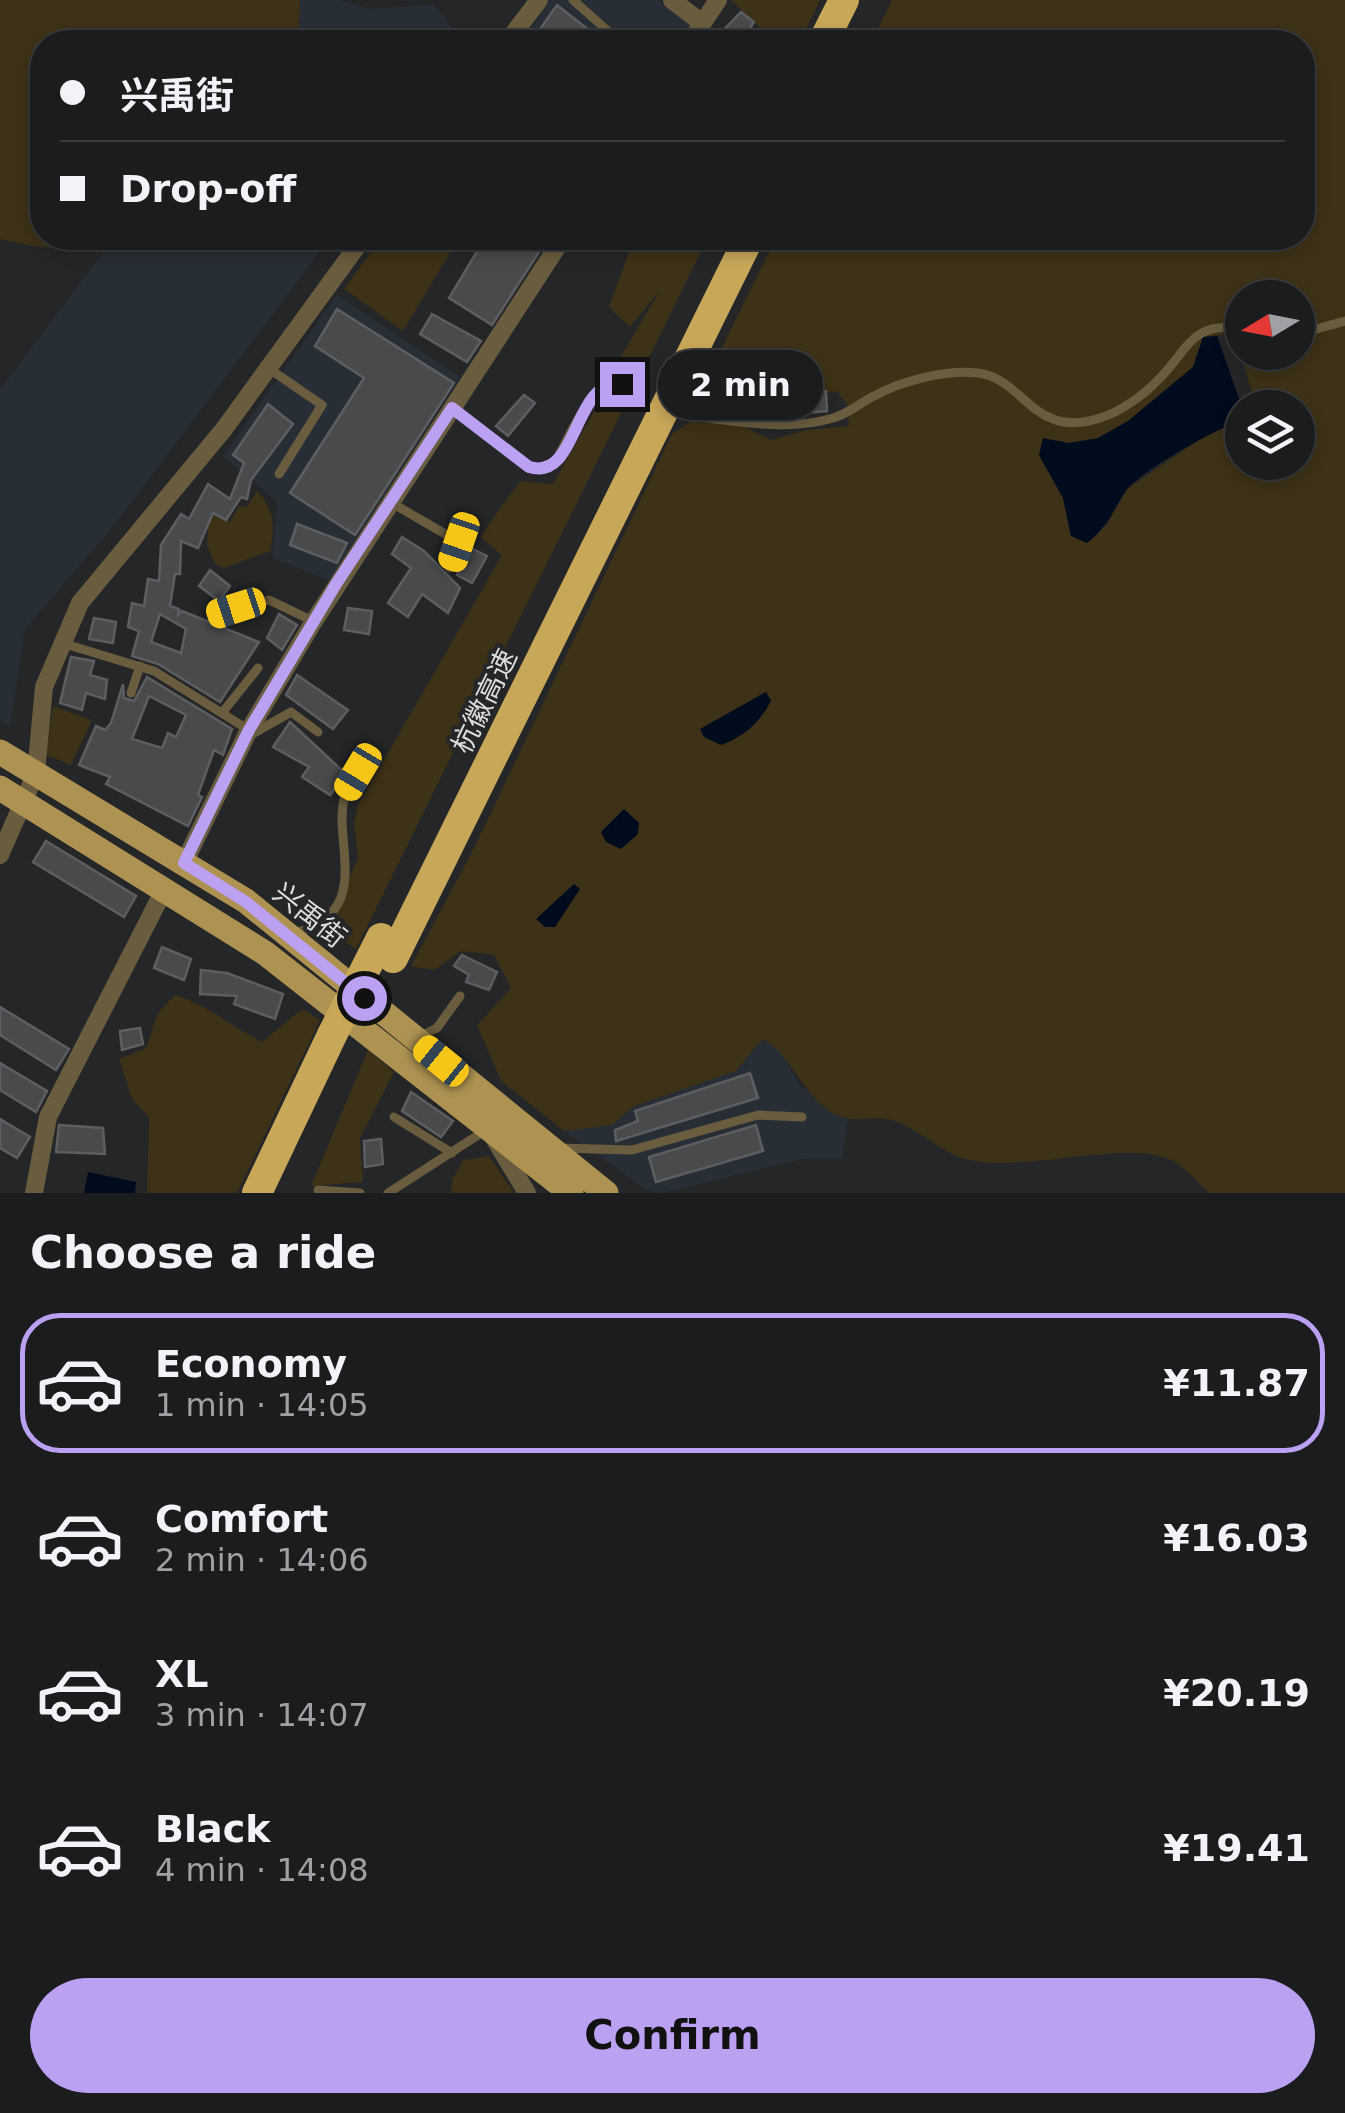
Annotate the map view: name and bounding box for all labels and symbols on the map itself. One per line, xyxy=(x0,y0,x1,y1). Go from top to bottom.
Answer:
north arrow xyxy=(1225,280,1315,370)
callout: 2 min xyxy=(657,349,822,419)
route end xyxy=(600,362,645,407)
car xyxy=(435,509,483,575)
car xyxy=(203,584,269,632)
street label: 杭徽高速 xyxy=(445,644,524,759)
car xyxy=(330,739,386,805)
street label: 兴禹街 xyxy=(267,876,353,955)
route start xyxy=(342,976,387,1021)
car xyxy=(408,1030,474,1092)

